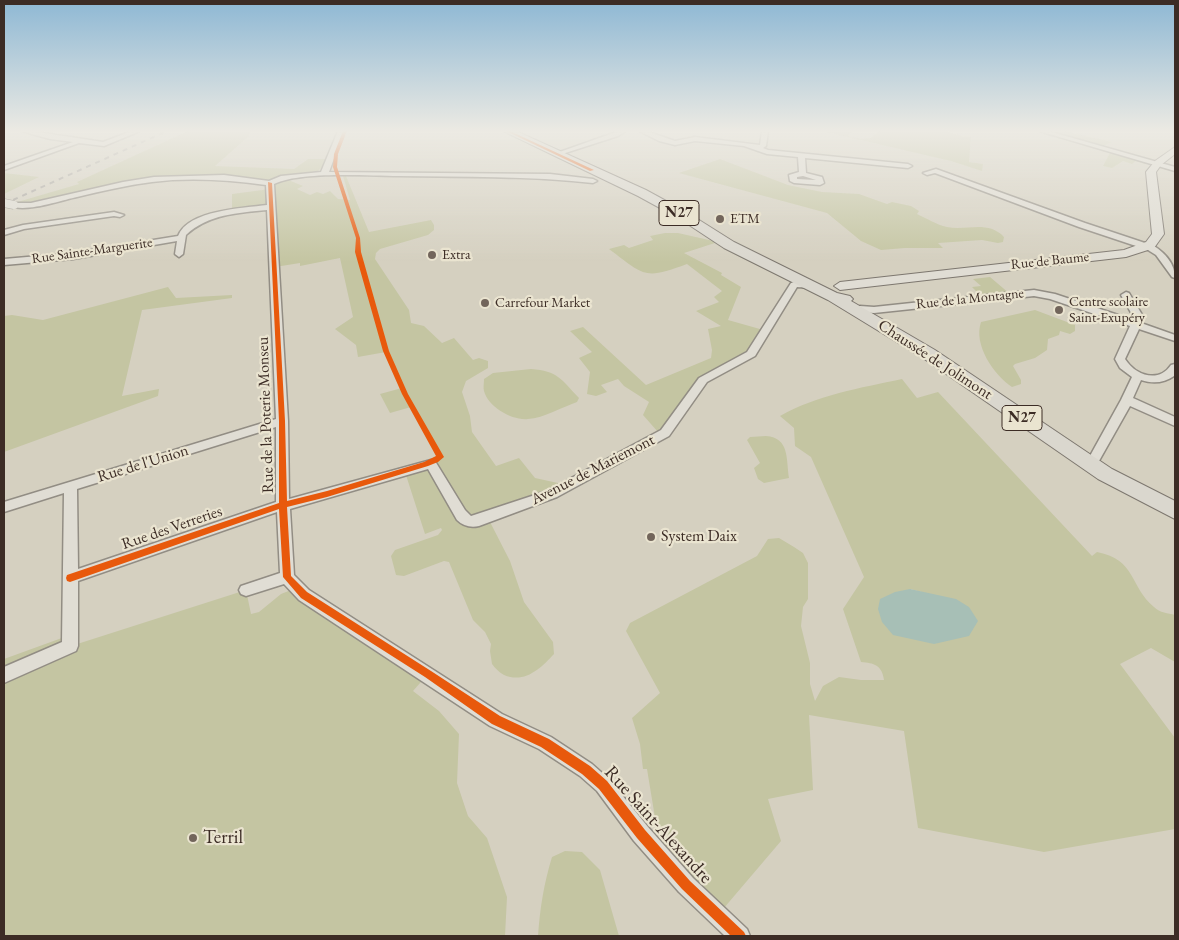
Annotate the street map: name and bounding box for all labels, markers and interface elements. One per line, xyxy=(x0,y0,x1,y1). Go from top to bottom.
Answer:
road number: N27 xyxy=(659,200,699,226)
place label: ETM xyxy=(730,211,760,227)
marker: ETM xyxy=(714,213,726,225)
street label: Rue Sainte-Marguerite xyxy=(31,234,153,268)
place label: Extra xyxy=(442,247,471,263)
marker: Extra xyxy=(426,249,438,261)
street label: Rue de Baume xyxy=(1010,249,1090,273)
street label: Rue de la Montagne xyxy=(915,285,1025,313)
place label: Centre scolaire Saint-Exupéry xyxy=(1069,294,1148,326)
place label: Carrefour Market xyxy=(495,295,590,311)
marker: Carrefour Market xyxy=(479,297,491,309)
marker: Centre scolaire Saint-Exupéry xyxy=(1053,304,1065,316)
street label: Chaussée de Jolimont xyxy=(874,316,996,404)
street label: Rue de la Poterie Monseu xyxy=(254,336,278,494)
road number: N27 xyxy=(1002,406,1042,430)
street label: Avenue de Mariemont xyxy=(528,430,658,510)
street label: Rue de l'Union xyxy=(95,441,191,487)
street label: Rue des Verreries xyxy=(119,502,225,554)
place label: System Daix xyxy=(661,527,737,547)
marker: System Daix xyxy=(645,531,657,543)
street label: Rue Saint-Alexandre xyxy=(599,761,717,889)
place label: Terril xyxy=(203,827,243,849)
marker: Terril xyxy=(187,832,199,844)

